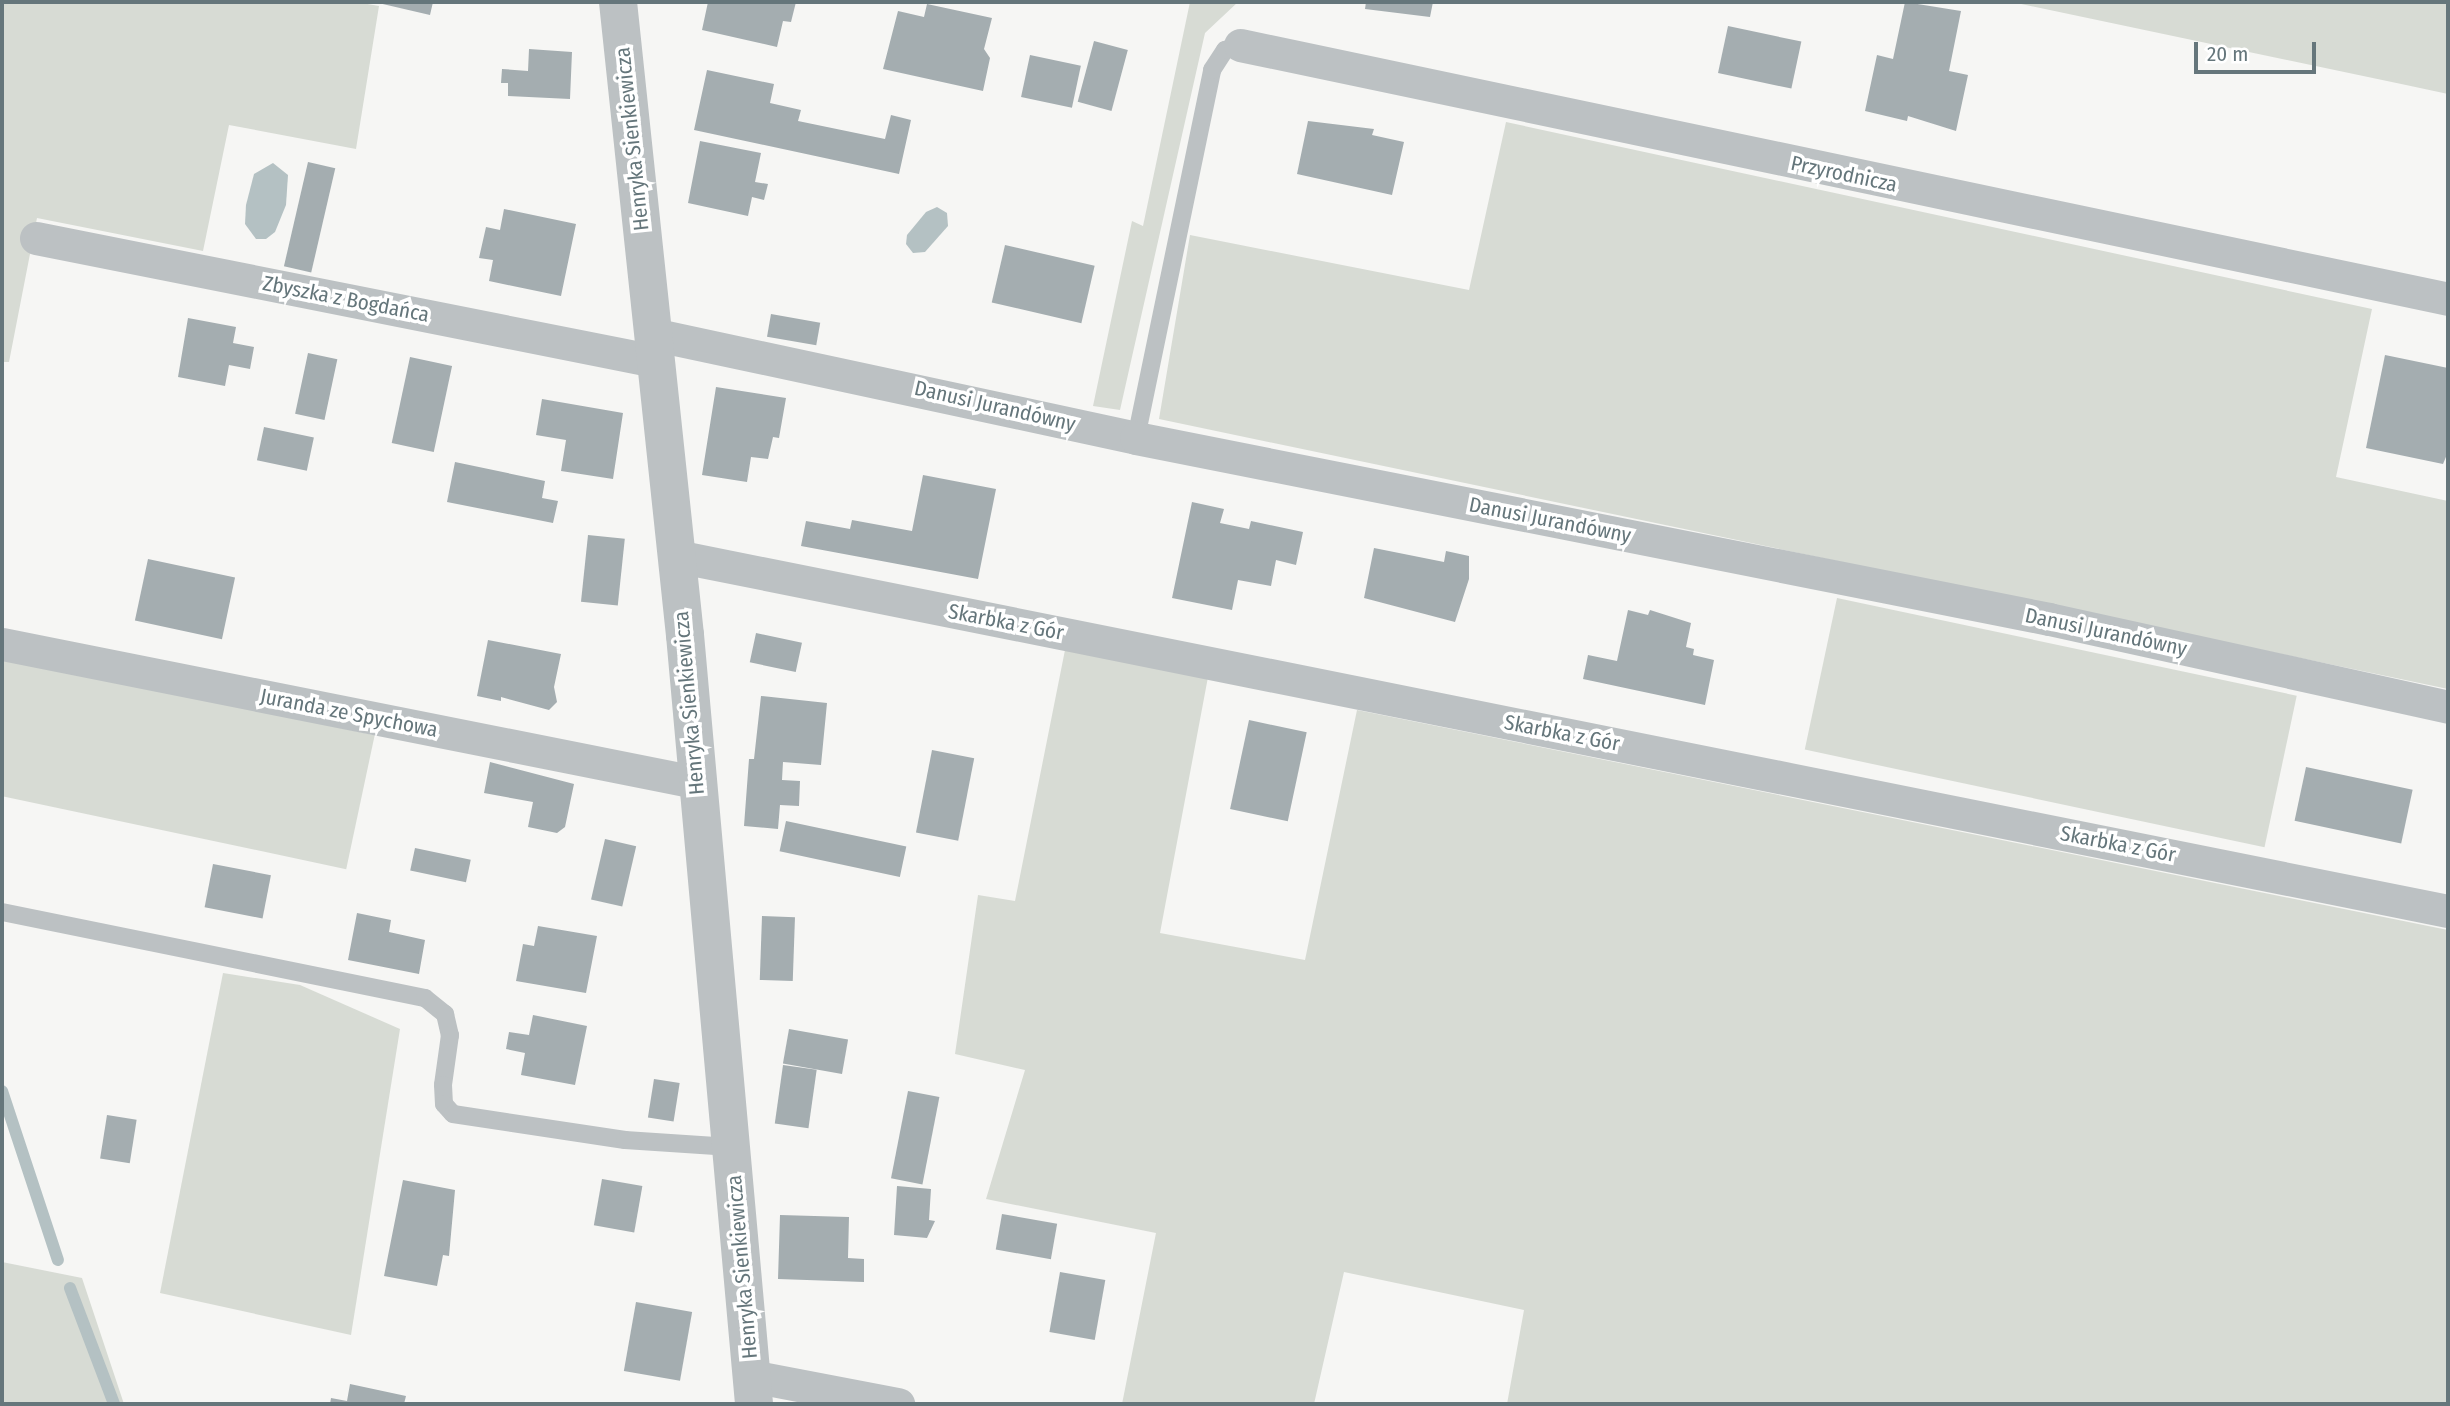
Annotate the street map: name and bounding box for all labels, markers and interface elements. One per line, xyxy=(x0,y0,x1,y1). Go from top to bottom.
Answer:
scale bar xyxy=(2198,28,2320,72)
text: 20 m xyxy=(2207,41,2248,67)
street label: Henryka Sienkiewicza xyxy=(610,46,654,232)
street label: Przyrodnicza xyxy=(1789,150,1899,198)
street label: Zbyszka z Bogdańca xyxy=(261,270,431,328)
street label: Danusi Jurandówny xyxy=(912,375,1078,437)
street label: Danusi Jurandówny xyxy=(1467,492,1633,548)
street label: Skarbka z Gór xyxy=(946,598,1066,646)
street label: Danusi Jurandówny xyxy=(2023,603,2189,661)
street label: Henryka Sienkiewicza xyxy=(668,610,710,796)
street label: Juranda ze Spychowa xyxy=(258,683,440,743)
street label: Skarbka z Gór xyxy=(1502,709,1622,757)
street label: Skarbka z Gór xyxy=(2058,820,2178,868)
street label: Henryka Sienkiewicza xyxy=(721,1174,763,1360)

